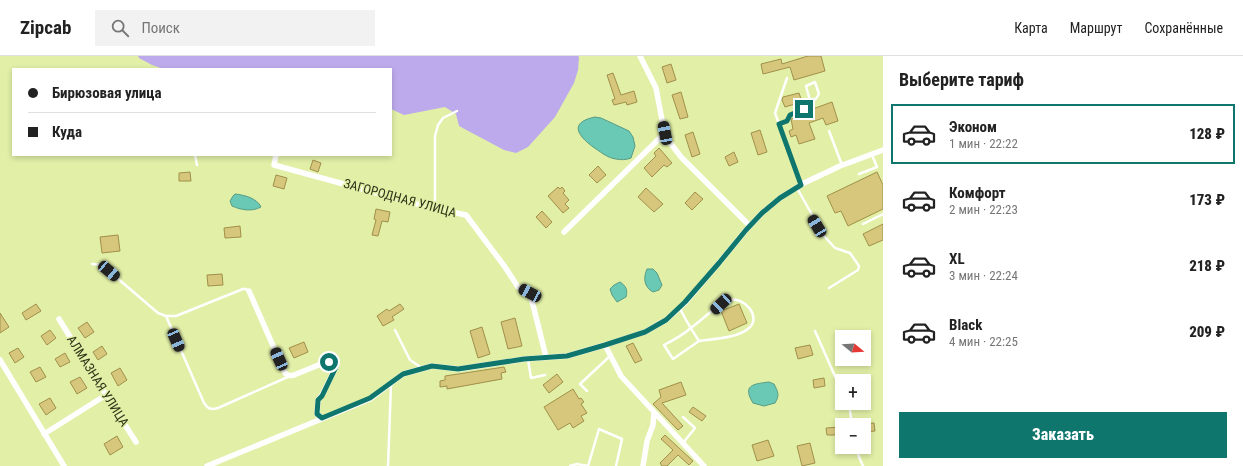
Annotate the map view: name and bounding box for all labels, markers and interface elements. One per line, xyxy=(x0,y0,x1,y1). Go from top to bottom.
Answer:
search box xyxy=(95,10,375,46)
text: Zipcab xyxy=(20,16,71,39)
icon: search xyxy=(109,17,131,39)
text: Поиск xyxy=(141,19,180,37)
text: Карта xyxy=(1014,20,1048,36)
text: Маршрут xyxy=(1070,20,1122,36)
text: Сохранённые xyxy=(1144,20,1223,36)
text: Выберите тариф xyxy=(899,69,1024,90)
text: Бирюзовая улица xyxy=(52,84,162,102)
route end xyxy=(795,100,813,118)
icon: car xyxy=(901,116,937,152)
text: Эконом xyxy=(949,118,997,136)
car xyxy=(657,120,673,146)
text: Куда xyxy=(52,123,82,141)
text: 128 ₽ xyxy=(1189,125,1225,143)
text: 1 мин · 22:22 xyxy=(949,136,1018,151)
street label: ЗАГОРОДНАЯ УЛИЦА xyxy=(342,176,458,220)
icon: car xyxy=(901,182,937,218)
text: Комфорт xyxy=(949,184,1006,202)
text: 173 ₽ xyxy=(1189,191,1225,209)
text: 2 мин · 22:23 xyxy=(949,202,1018,217)
car xyxy=(806,213,828,239)
icon: car xyxy=(901,248,937,284)
text: XL xyxy=(949,250,965,268)
text: 218 ₽ xyxy=(1189,257,1225,275)
car xyxy=(96,259,122,283)
text: 3 мин · 22:24 xyxy=(949,268,1018,283)
car xyxy=(517,282,543,304)
car xyxy=(708,291,734,317)
icon: car xyxy=(901,314,937,350)
text: Black xyxy=(949,316,982,334)
text: 209 ₽ xyxy=(1189,323,1225,341)
car xyxy=(166,327,186,353)
north arrow xyxy=(835,330,871,366)
map controls xyxy=(835,330,871,454)
street label: АЛМАЗНАЯ УЛИЦА xyxy=(64,333,132,430)
text: 4 мин · 22:25 xyxy=(949,334,1018,349)
car xyxy=(269,346,289,372)
route start xyxy=(320,353,338,371)
button: + xyxy=(835,374,871,410)
button: Заказать xyxy=(899,412,1227,458)
button: − xyxy=(835,418,871,454)

